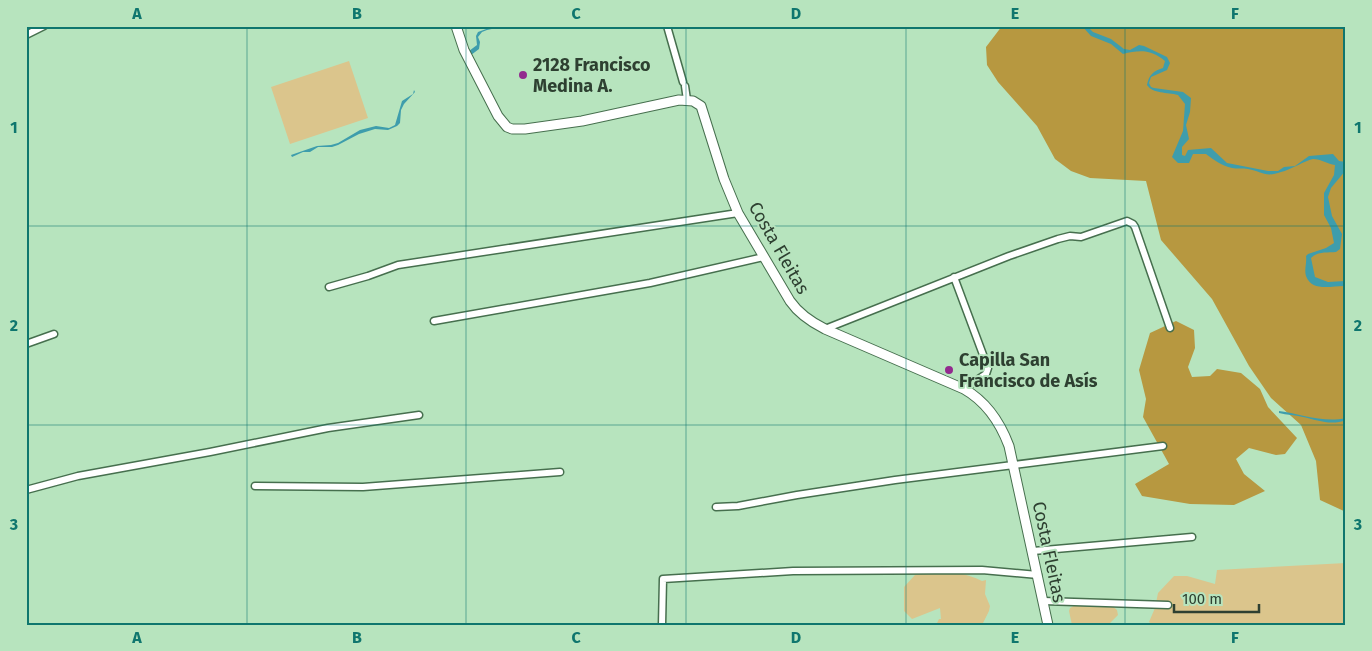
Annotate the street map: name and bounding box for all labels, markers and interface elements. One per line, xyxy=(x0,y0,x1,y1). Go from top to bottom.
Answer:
text: A xyxy=(131,4,142,23)
text: B xyxy=(352,4,362,23)
text: C xyxy=(571,4,581,23)
text: D xyxy=(791,4,801,23)
text: E xyxy=(1011,4,1019,23)
text: F xyxy=(1231,4,1239,23)
place label: 2128 Francisco Medina A. xyxy=(533,54,650,97)
marker: 2128 Francisco Medina A. xyxy=(517,69,529,81)
text: 1 xyxy=(10,118,18,137)
text: 1 xyxy=(1354,118,1362,137)
street label: Costa Fleitas xyxy=(744,198,814,298)
text: 2 xyxy=(10,316,18,335)
text: 2 xyxy=(1354,316,1362,335)
place label: Capilla San Francisco de Asís xyxy=(959,349,1098,392)
marker: Capilla San Francisco de Asís xyxy=(943,364,955,376)
street label: Costa Fleitas xyxy=(1028,499,1070,605)
text: 3 xyxy=(9,515,18,534)
text: 3 xyxy=(1353,515,1362,534)
scale bar xyxy=(1174,581,1260,613)
text: 100 m xyxy=(1182,590,1222,608)
text: A xyxy=(131,628,142,647)
text: B xyxy=(352,628,362,647)
text: C xyxy=(571,628,581,647)
text: D xyxy=(791,628,801,647)
text: E xyxy=(1011,628,1019,647)
text: F xyxy=(1231,628,1239,647)

